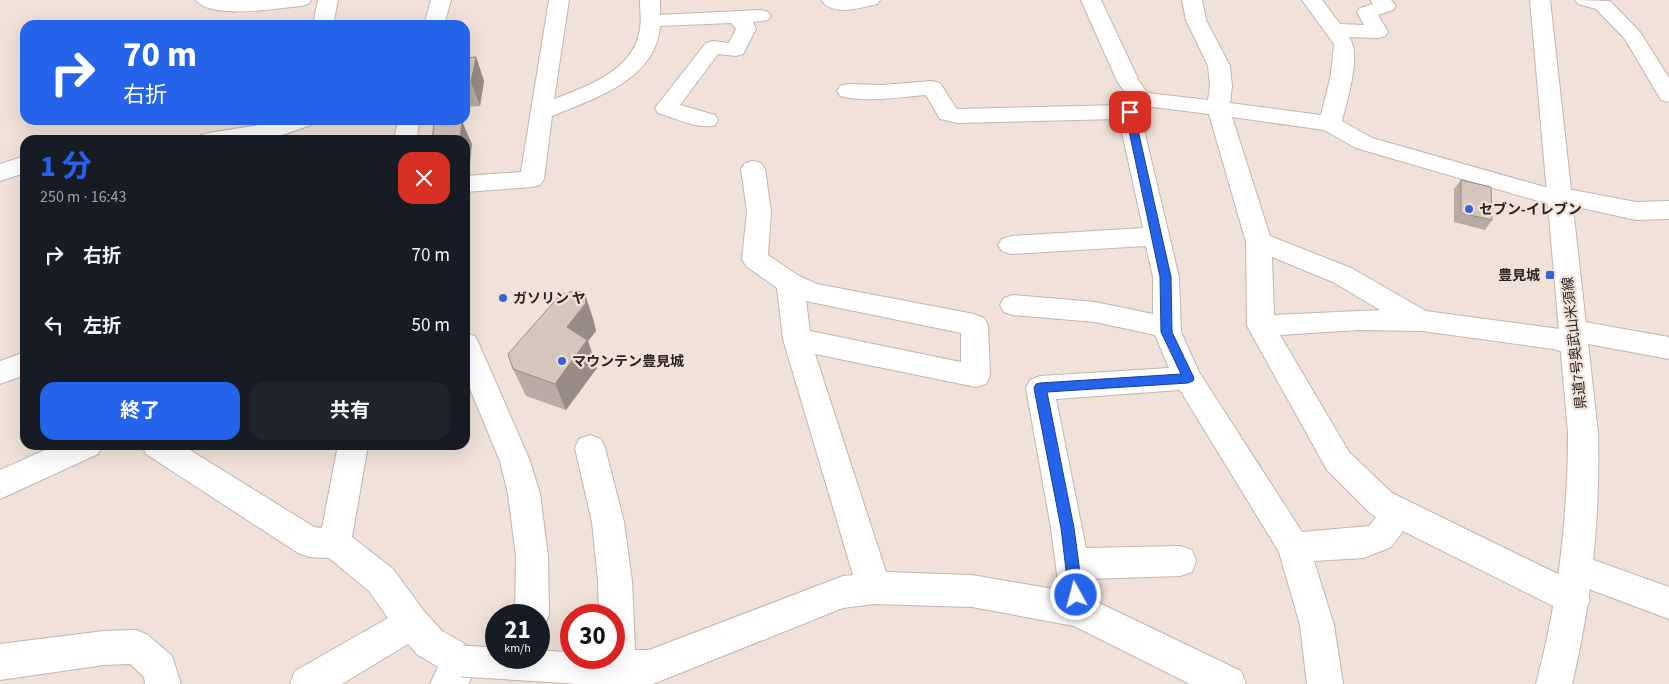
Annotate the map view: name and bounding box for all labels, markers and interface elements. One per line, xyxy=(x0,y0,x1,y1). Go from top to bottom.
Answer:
text: 70 m xyxy=(123,30,197,80)
icon: right xyxy=(40,40,105,105)
text: 右折 xyxy=(123,79,167,111)
pin xyxy=(1109,91,1151,133)
icon: arrive xyxy=(1116,98,1144,126)
text: 1 分 xyxy=(40,145,92,188)
button: close xyxy=(398,152,450,204)
text: 250 m · 16:43 xyxy=(40,186,127,208)
place label: セブン-イレブン xyxy=(1479,200,1582,220)
marker: セブン-イレブン xyxy=(1463,203,1475,215)
icon: right xyxy=(40,241,68,269)
text: 70 m xyxy=(412,242,450,269)
text: 右折 xyxy=(83,243,121,270)
place label: 豊見城 xyxy=(1498,266,1540,286)
marker: 豊見城 xyxy=(1544,269,1556,281)
street label: 県道7号奥武山米須線 xyxy=(1558,276,1592,410)
place label: ガソリン ヤ xyxy=(513,289,586,309)
marker: ガソリン ヤ xyxy=(497,292,509,304)
icon: left xyxy=(40,311,68,339)
text: 50 m xyxy=(412,312,450,339)
text: 左折 xyxy=(83,313,121,340)
place label: マウンテン豊見城 xyxy=(572,352,684,372)
marker: マウンテン豊見城 xyxy=(556,355,568,367)
button: 終了 xyxy=(40,382,240,440)
button: 共有 xyxy=(250,382,450,440)
position arrow xyxy=(1049,568,1101,620)
speed limit sign: 30 xyxy=(560,604,625,669)
text: 21 xyxy=(504,612,531,648)
text: km/h xyxy=(504,640,531,657)

